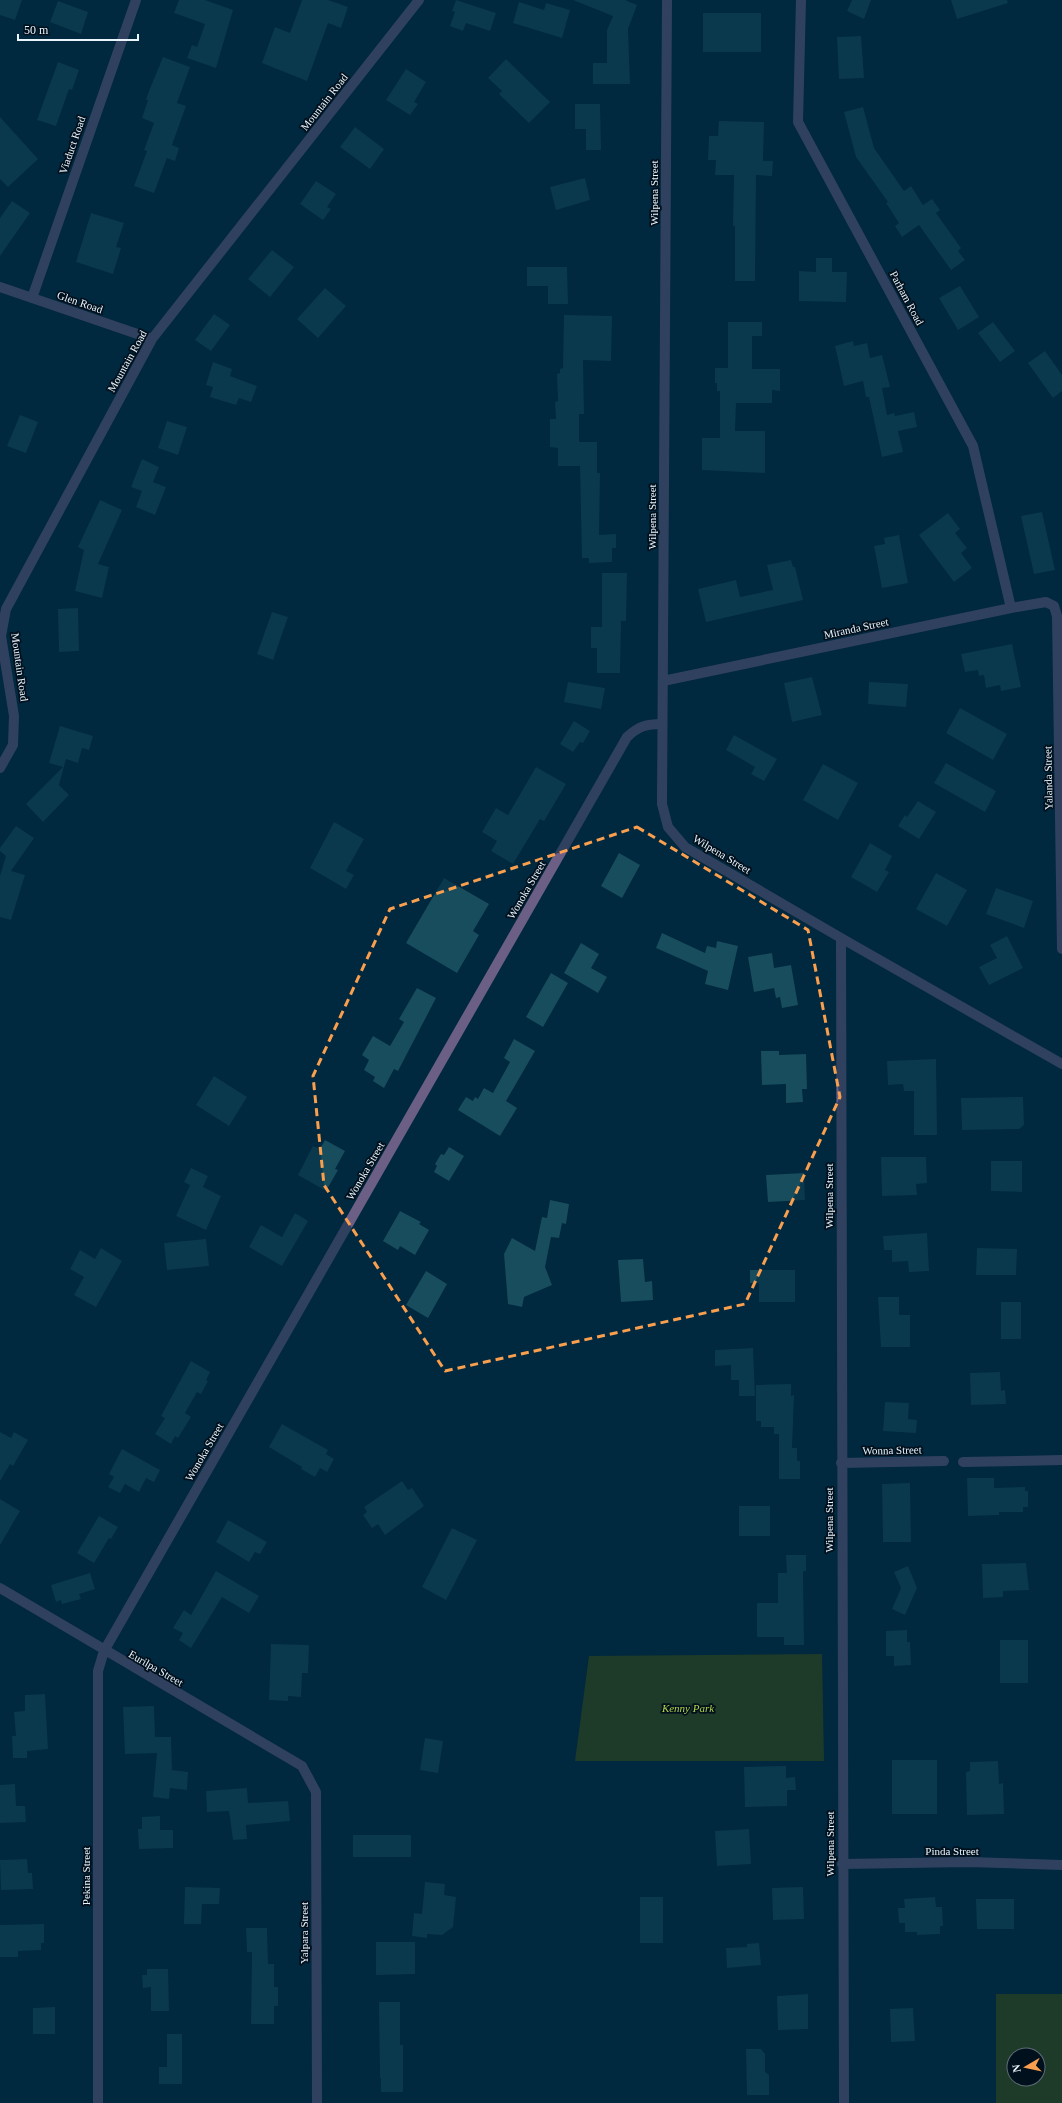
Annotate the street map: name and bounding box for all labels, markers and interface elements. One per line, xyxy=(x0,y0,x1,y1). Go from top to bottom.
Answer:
scale bar xyxy=(18,16,138,42)
text: 50 m xyxy=(24,23,49,37)
street label: Mountain Road xyxy=(298,71,350,133)
street label: Viaduct Road xyxy=(57,114,88,175)
street label: Wilpena Street xyxy=(648,160,660,226)
street label: Parham Road xyxy=(888,269,927,328)
street label: Glen Road xyxy=(56,289,105,316)
street label: Mountain Road xyxy=(105,328,149,394)
street label: Wilpena Street xyxy=(646,484,658,550)
street label: Miranda Street xyxy=(823,615,889,641)
street label: Mountain Road xyxy=(9,632,31,702)
street label: Yalanda Street xyxy=(1041,746,1055,810)
street label: Wilpena Street xyxy=(691,832,753,876)
street label: Wonoka Street xyxy=(505,859,547,921)
street label: Wonoka Street xyxy=(344,1140,386,1202)
street label: Wilpena Street xyxy=(823,1163,835,1229)
street label: Wonoka Street xyxy=(183,1421,225,1483)
street label: Wonna Street xyxy=(862,1443,922,1457)
street label: Wilpena Street xyxy=(823,1487,835,1553)
street label: Eurilpa Street xyxy=(127,1648,185,1688)
park label: Kenny Park xyxy=(661,1702,715,1714)
street label: Wilpena Street xyxy=(824,1811,836,1877)
street label: Pinda Street xyxy=(925,1845,979,1857)
street label: Pekina Street xyxy=(80,1847,92,1905)
street label: Yalpara Street xyxy=(298,1902,310,1964)
north arrow xyxy=(1006,2047,1046,2087)
text: N xyxy=(1010,2064,1023,2073)

